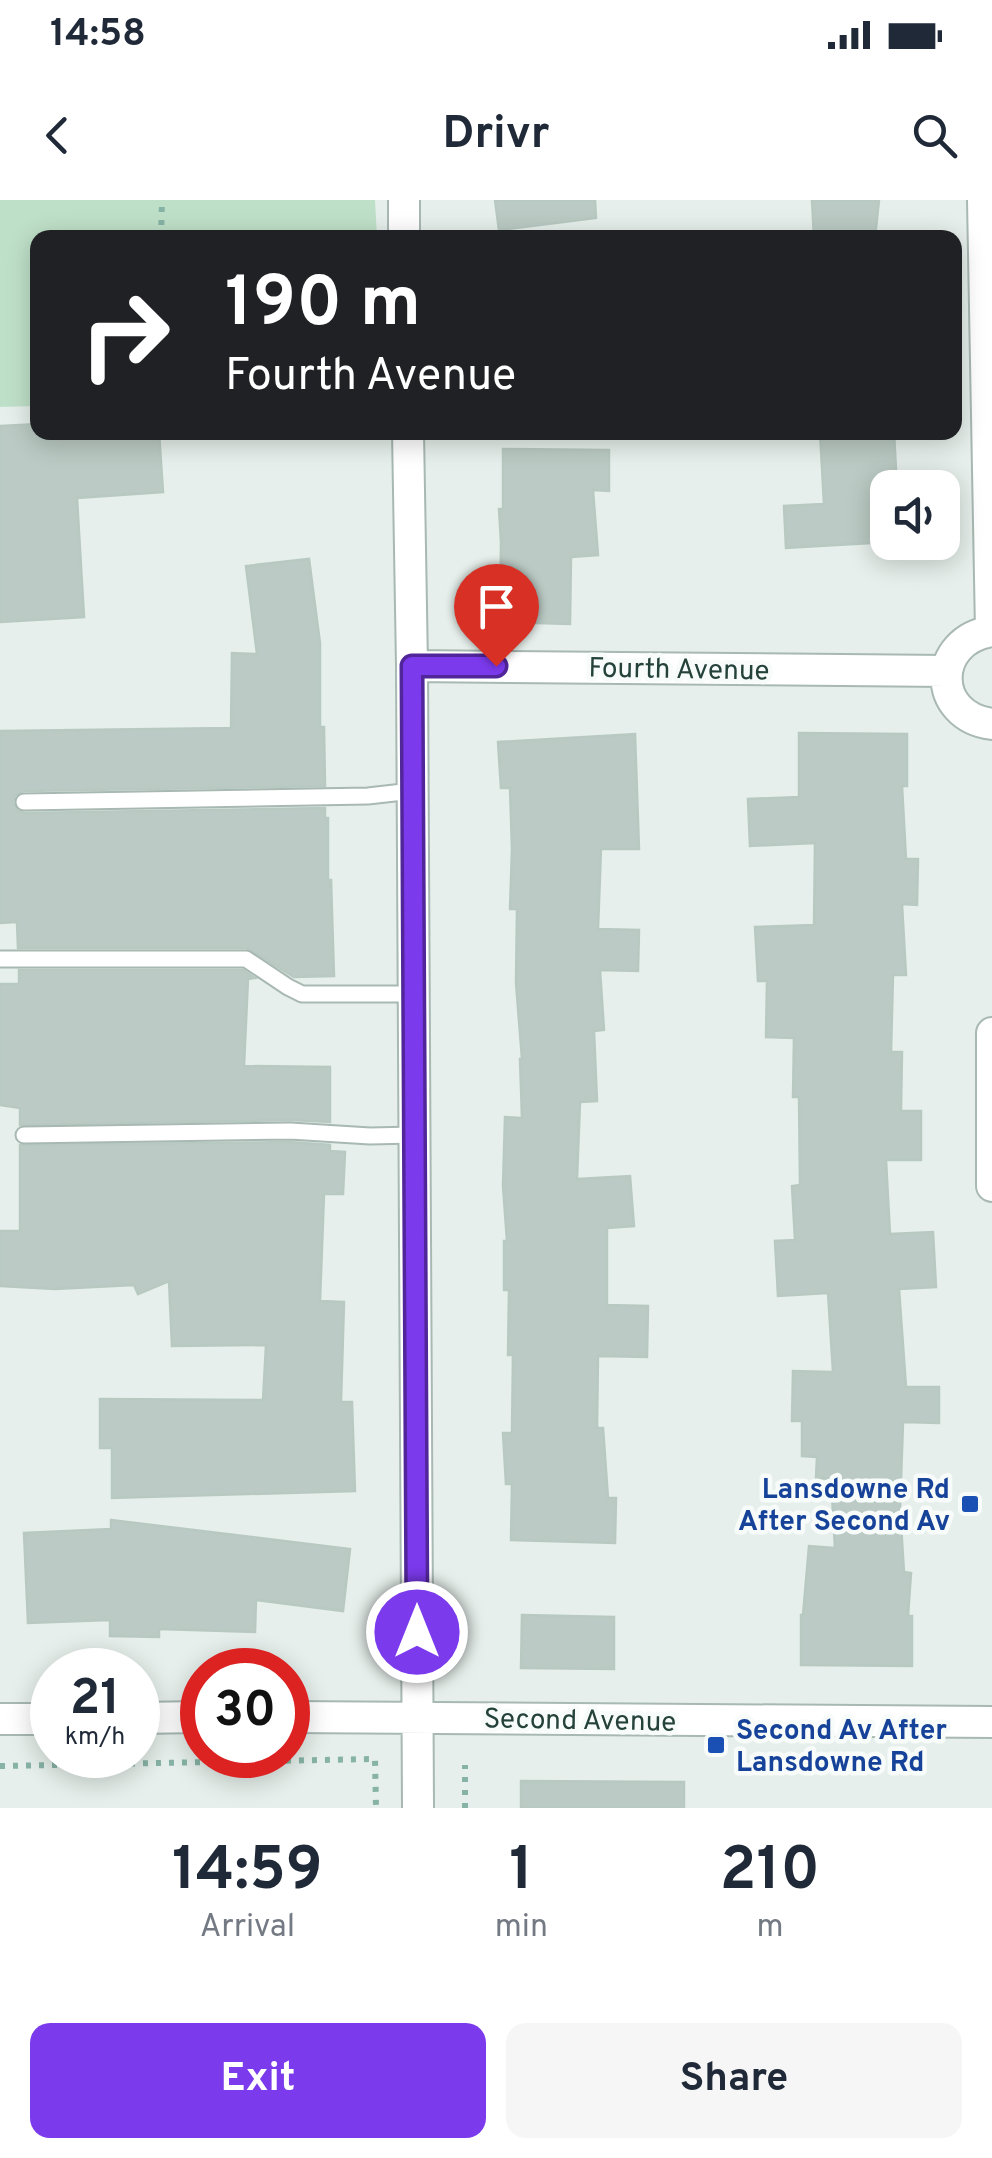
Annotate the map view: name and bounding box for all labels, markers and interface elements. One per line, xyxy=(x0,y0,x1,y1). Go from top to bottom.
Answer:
text: 14:58 xyxy=(50,11,146,60)
text: Drivr xyxy=(442,107,550,164)
icon: back xyxy=(30,108,85,163)
icon: search xyxy=(907,108,962,163)
text: 190 m xyxy=(225,262,421,351)
icon: right xyxy=(60,270,190,400)
text: Fourth Avenue xyxy=(225,349,516,406)
map controls xyxy=(870,470,960,560)
button: sound xyxy=(870,470,960,560)
pin xyxy=(454,564,539,667)
icon: arrive xyxy=(469,579,524,634)
street label: Fourth Avenue xyxy=(588,651,770,691)
place label: Lansdowne Rd After Second Av xyxy=(738,1473,950,1541)
marker: Lansdowne Rd After Second Av xyxy=(959,1493,981,1515)
position arrow xyxy=(365,1580,469,1684)
speed limit sign: 30 xyxy=(180,1648,310,1778)
text: 21 xyxy=(70,1669,120,1732)
street label: Second Avenue xyxy=(483,1702,677,1742)
place label: Second Av After Lansdowne Rd xyxy=(736,1714,947,1782)
text: km/h xyxy=(65,1722,125,1754)
marker: Second Av After Lansdowne Rd xyxy=(705,1734,727,1756)
text: 14:59 xyxy=(172,1835,323,1911)
text: 1 xyxy=(509,1835,533,1911)
text: 210 xyxy=(720,1835,820,1911)
text: Arrival xyxy=(200,1908,295,1948)
text: min xyxy=(495,1908,548,1948)
text: m xyxy=(756,1908,783,1948)
button: Exit xyxy=(30,2023,486,2138)
button: Share xyxy=(506,2023,962,2138)

